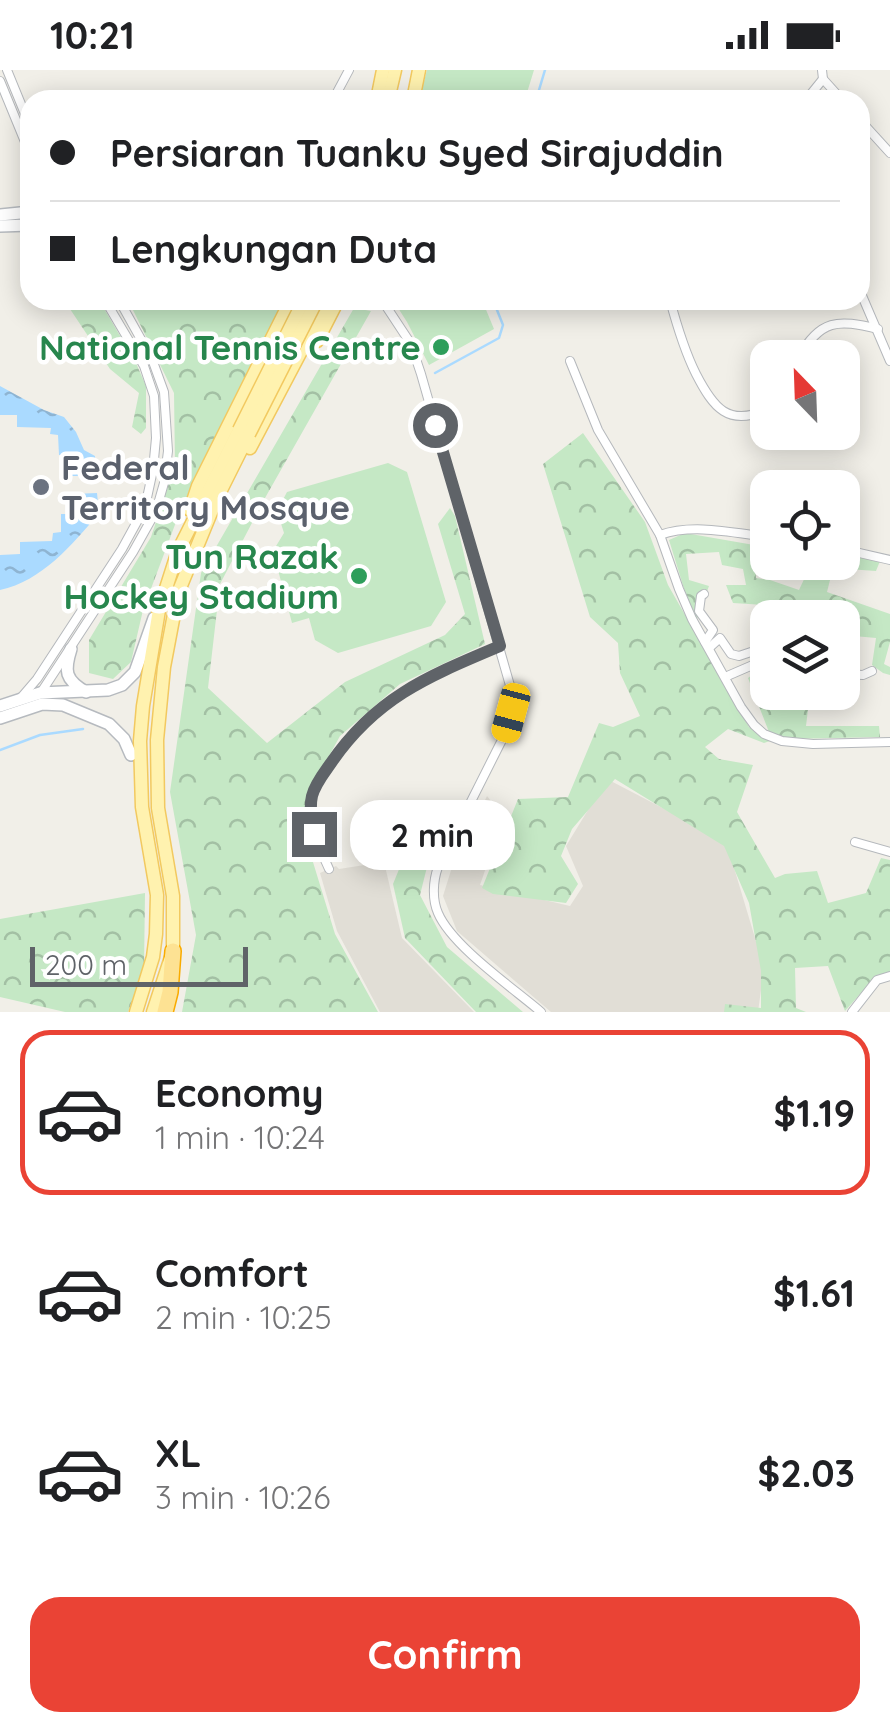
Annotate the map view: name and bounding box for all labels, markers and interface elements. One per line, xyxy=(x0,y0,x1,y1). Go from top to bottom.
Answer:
text: 10:21 xyxy=(50,11,135,59)
text: Persiaran Tuanku Syed Sirajuddin xyxy=(110,129,724,177)
text: Lengkungan Duta xyxy=(110,225,437,273)
place label: National Tennis Centre xyxy=(39,325,421,369)
marker: National Tennis Centre xyxy=(430,336,452,358)
north arrow xyxy=(750,340,860,450)
map controls xyxy=(750,340,860,710)
route start xyxy=(413,403,458,448)
place label: Federal Territory Mosque xyxy=(61,445,350,529)
button: locate xyxy=(750,470,860,580)
marker: Federal Territory Mosque xyxy=(30,476,52,498)
place label: Tun Razak Hockey Stadium xyxy=(64,534,339,618)
marker: Tun Razak Hockey Stadium xyxy=(348,565,370,587)
button: layers xyxy=(750,600,860,710)
car xyxy=(489,680,533,746)
callout: 2 min xyxy=(349,799,514,869)
route end xyxy=(292,812,337,857)
text: 2 min xyxy=(391,815,474,855)
scale bar xyxy=(30,942,248,986)
text: 200 m xyxy=(45,947,127,982)
icon: car xyxy=(35,1068,125,1158)
text: Economy xyxy=(155,1069,324,1117)
text: $1.19 xyxy=(774,1089,855,1137)
text: 1 min · 10:24 xyxy=(155,1117,325,1157)
icon: car xyxy=(35,1248,125,1338)
text: Comfort xyxy=(155,1249,309,1297)
text: $1.61 xyxy=(773,1269,855,1317)
text: 2 min · 10:25 xyxy=(155,1297,332,1337)
icon: car xyxy=(35,1428,125,1518)
text: XL xyxy=(155,1429,201,1477)
text: $2.03 xyxy=(757,1449,855,1497)
text: 3 min · 10:26 xyxy=(155,1477,331,1517)
button: Confirm xyxy=(30,1597,860,1712)

